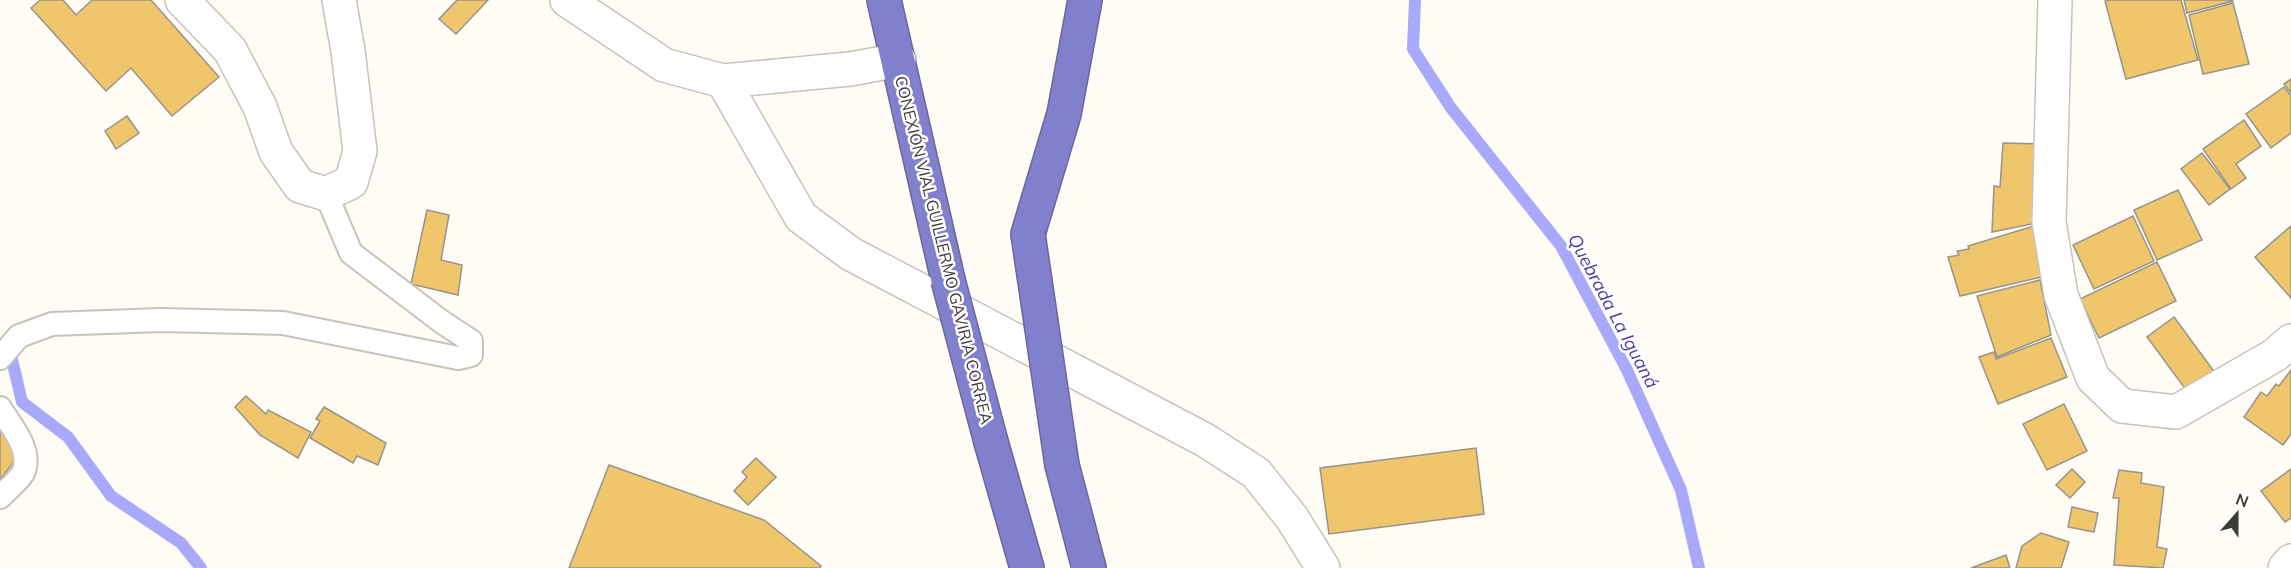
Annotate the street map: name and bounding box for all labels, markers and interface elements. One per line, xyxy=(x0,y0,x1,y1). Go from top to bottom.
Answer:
street label: CONEXIÓN VIAL GUILLERMO GAVIRIA CORREA xyxy=(891,74,997,426)
water label: Quebrada La Iguaná xyxy=(1563,230,1664,392)
north arrow xyxy=(2207,484,2267,544)
text: N xyxy=(2233,488,2252,511)

